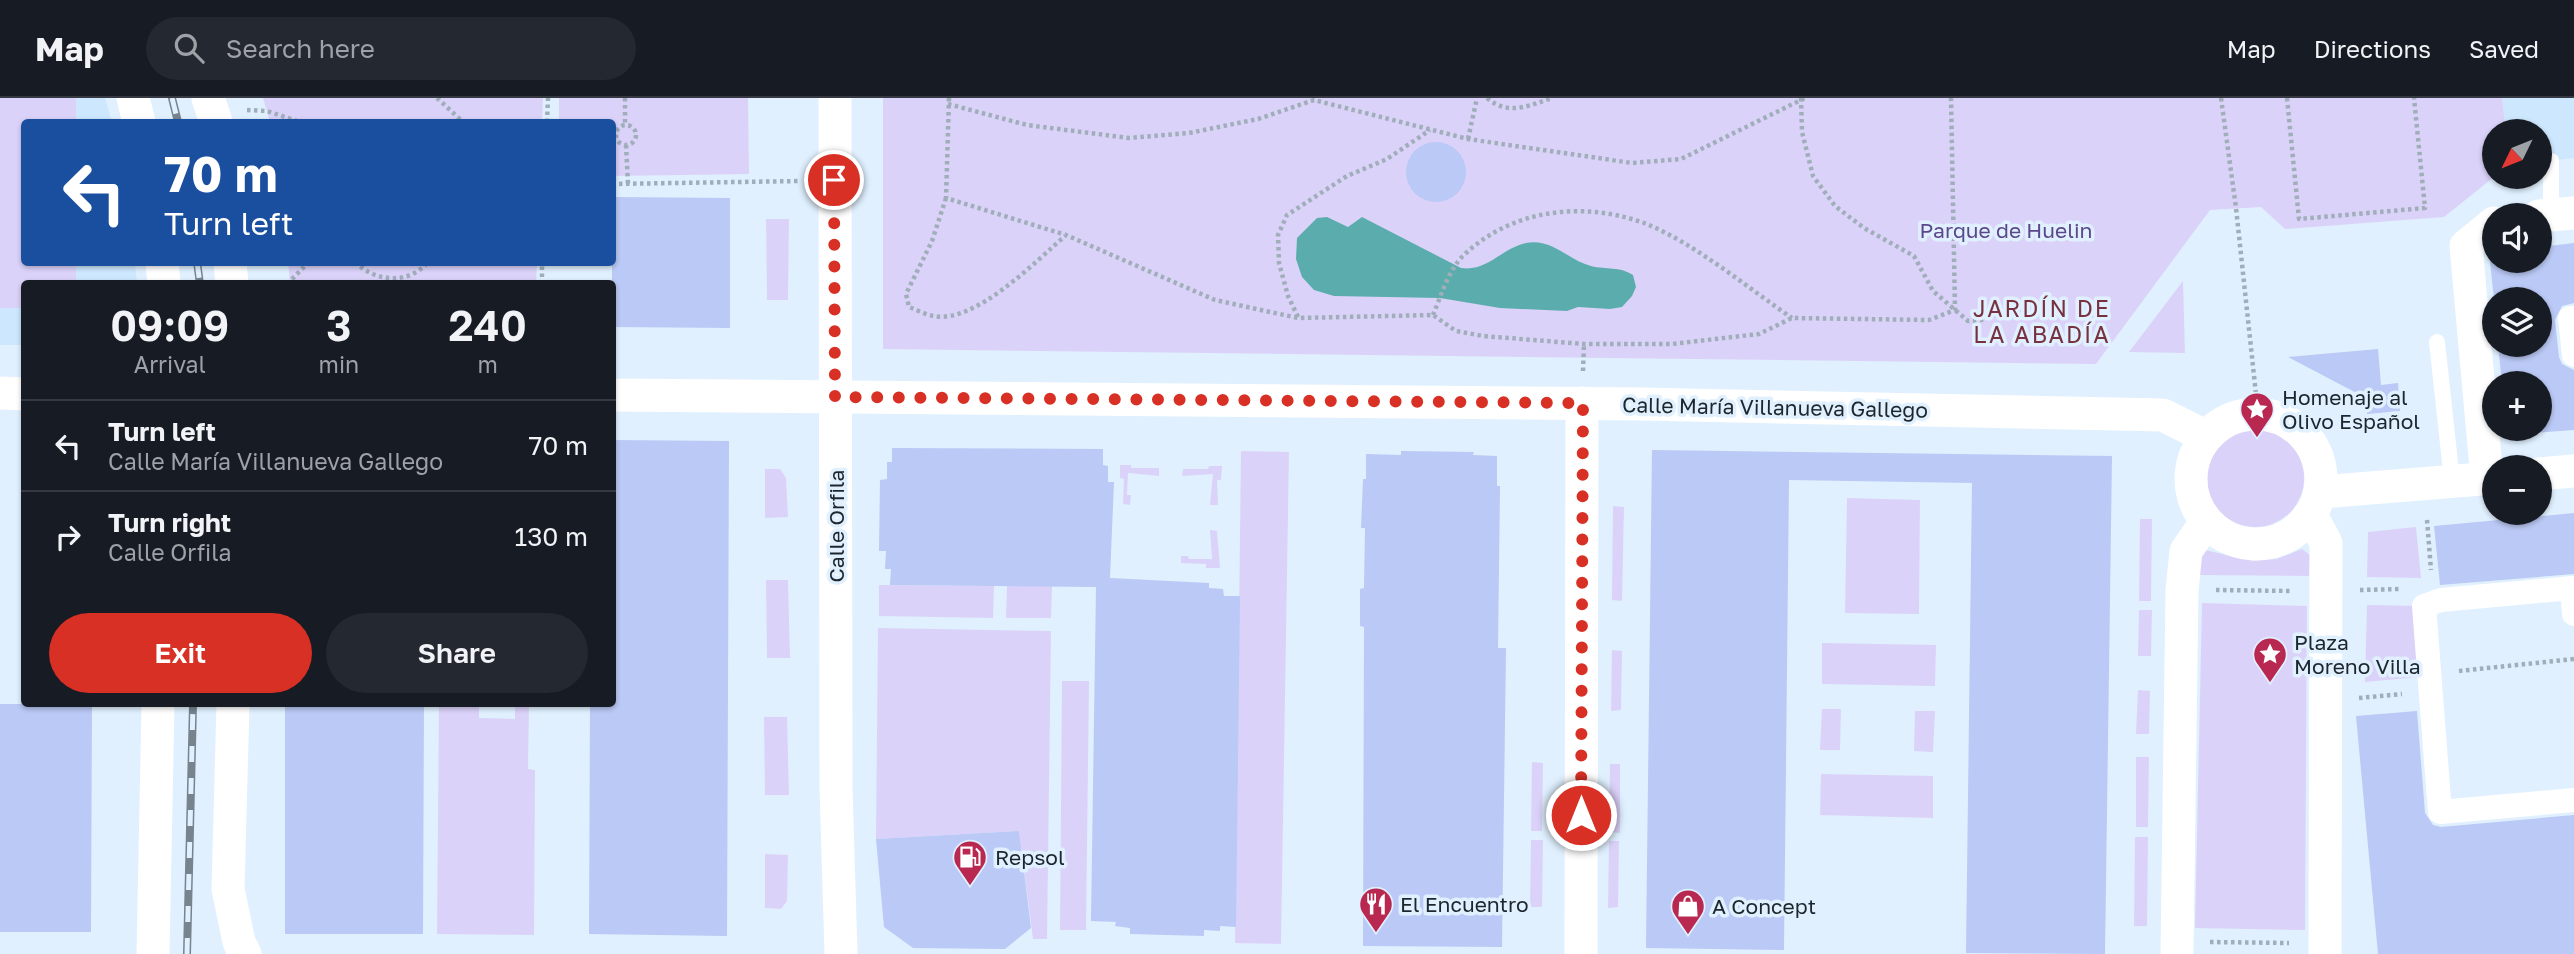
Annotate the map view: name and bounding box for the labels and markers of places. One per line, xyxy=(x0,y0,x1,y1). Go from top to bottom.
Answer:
pin xyxy=(804,150,864,210)
place label: Homenaje al Olivo Español xyxy=(2282,384,2420,434)
place icon: Homenaje al Olivo Español xyxy=(2238,390,2276,439)
place label: Plaza Moreno Villa xyxy=(2294,629,2421,679)
place icon: Plaza Moreno Villa xyxy=(2251,635,2289,684)
fuel station icon: Repsol xyxy=(951,838,989,887)
place label: Repsol xyxy=(995,844,1065,870)
restaurant icon: El Encuentro xyxy=(1357,885,1395,934)
shop icon: A Concept xyxy=(1669,887,1707,936)
place label: El Encuentro xyxy=(1400,891,1529,917)
place label: A Concept xyxy=(1712,893,1816,919)

